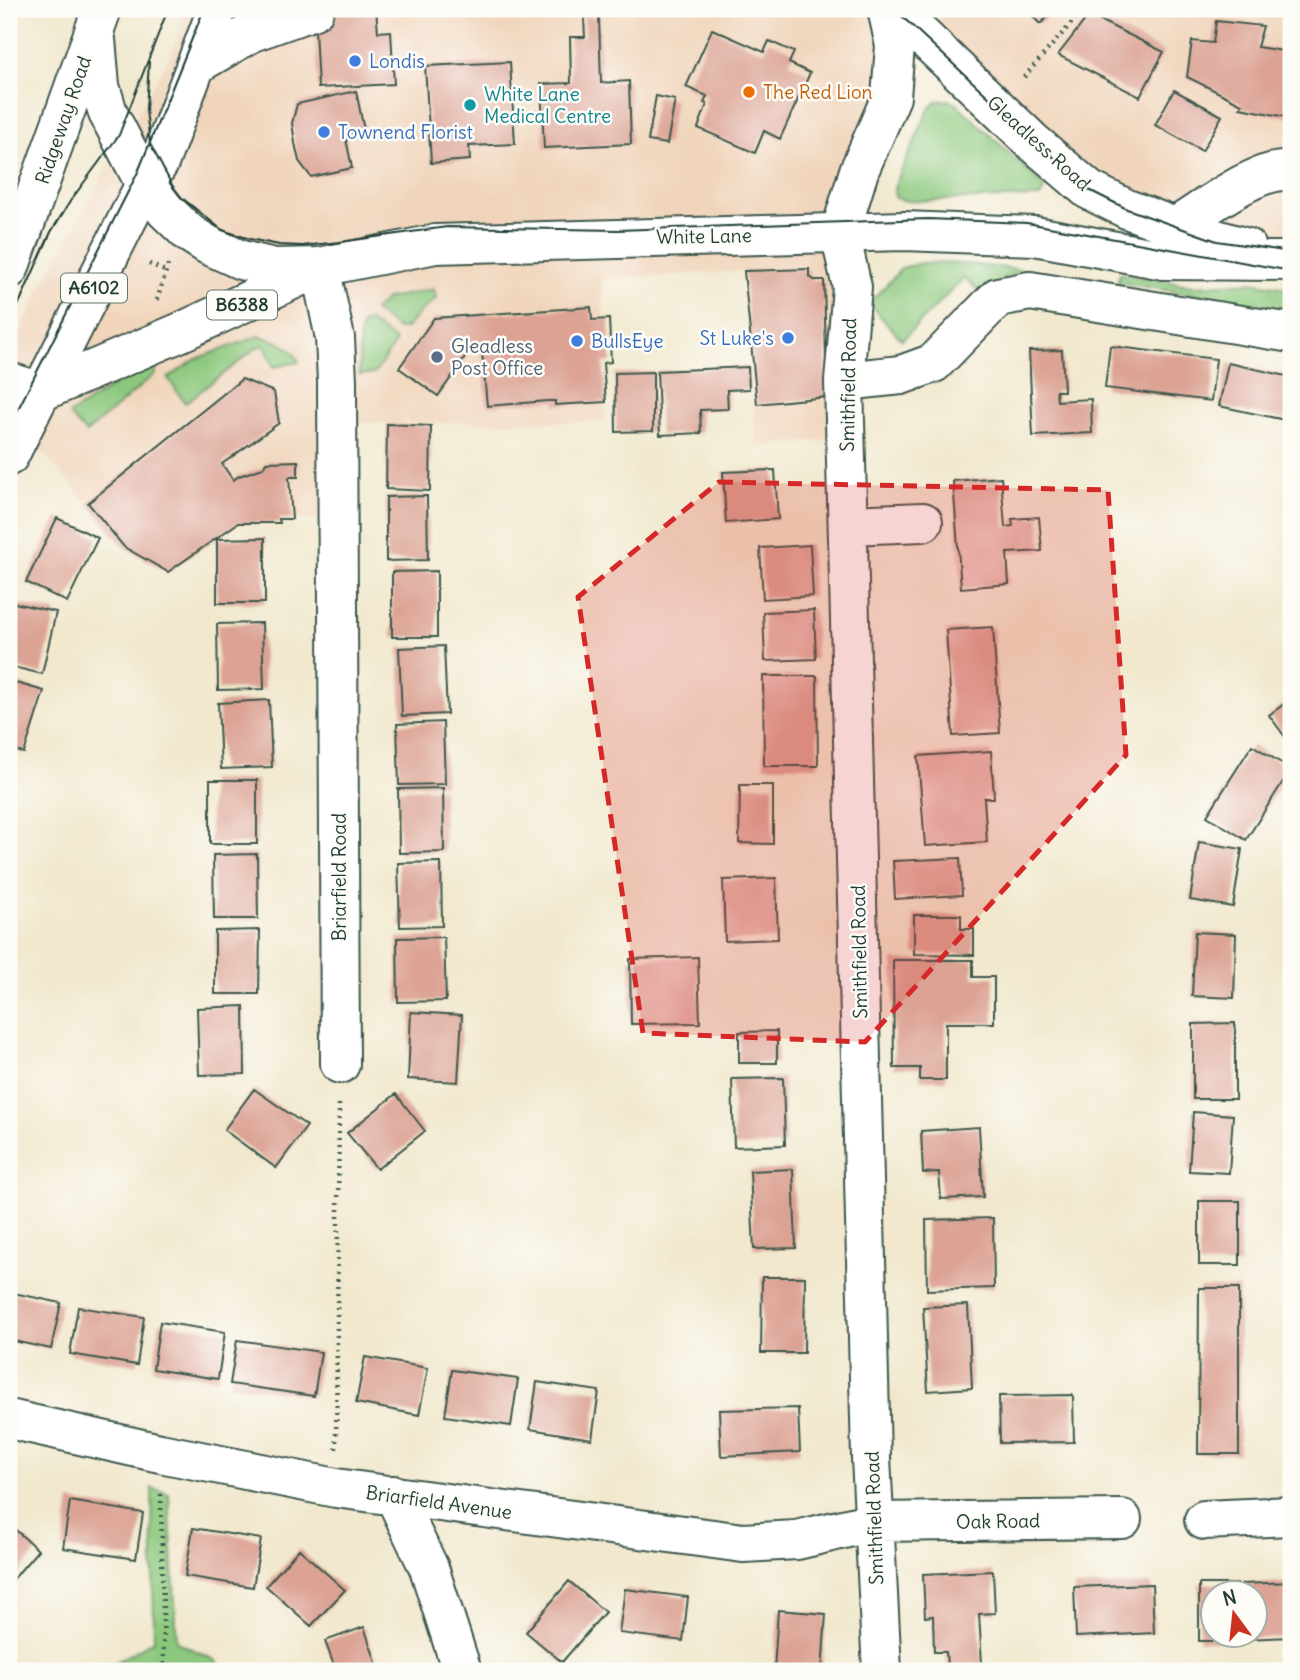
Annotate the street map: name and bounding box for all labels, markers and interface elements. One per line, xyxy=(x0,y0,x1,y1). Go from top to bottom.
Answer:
place label: Londis xyxy=(369,49,425,73)
street label: Ridgeway Road xyxy=(30,53,96,187)
marker: Londis xyxy=(347,53,363,69)
place label: The Red Lion xyxy=(763,80,873,104)
place label: White Lane Medical Centre xyxy=(484,82,611,128)
marker: The Red Lion xyxy=(741,84,757,100)
street label: Gleadless Road xyxy=(982,90,1096,196)
marker: White Lane Medical Centre xyxy=(462,97,478,113)
place label: Townend Florist xyxy=(338,120,473,144)
marker: Townend Florist xyxy=(316,124,332,140)
street label: White Lane xyxy=(656,223,752,249)
road number: A6102 xyxy=(61,274,127,302)
road number: B6388 xyxy=(207,290,277,320)
street label: Smithfield Road xyxy=(835,318,861,452)
place label: St Luke's xyxy=(700,326,774,350)
place label: BullsEye xyxy=(591,329,664,353)
marker: St Luke's xyxy=(780,330,796,346)
marker: BullsEye xyxy=(569,333,585,349)
place label: Gleadless Post Office xyxy=(451,334,543,380)
marker: Gleadless Post Office xyxy=(429,349,445,365)
street label: Briarfield Road xyxy=(327,813,351,941)
street label: Smithfield Road xyxy=(846,885,872,1019)
street label: Smithfield Road xyxy=(860,1451,888,1585)
street label: Briarfield Avenue xyxy=(364,1480,514,1524)
street label: Oak Road xyxy=(956,1508,1040,1534)
north arrow xyxy=(1198,1578,1268,1648)
text: N xyxy=(1220,1584,1239,1611)

